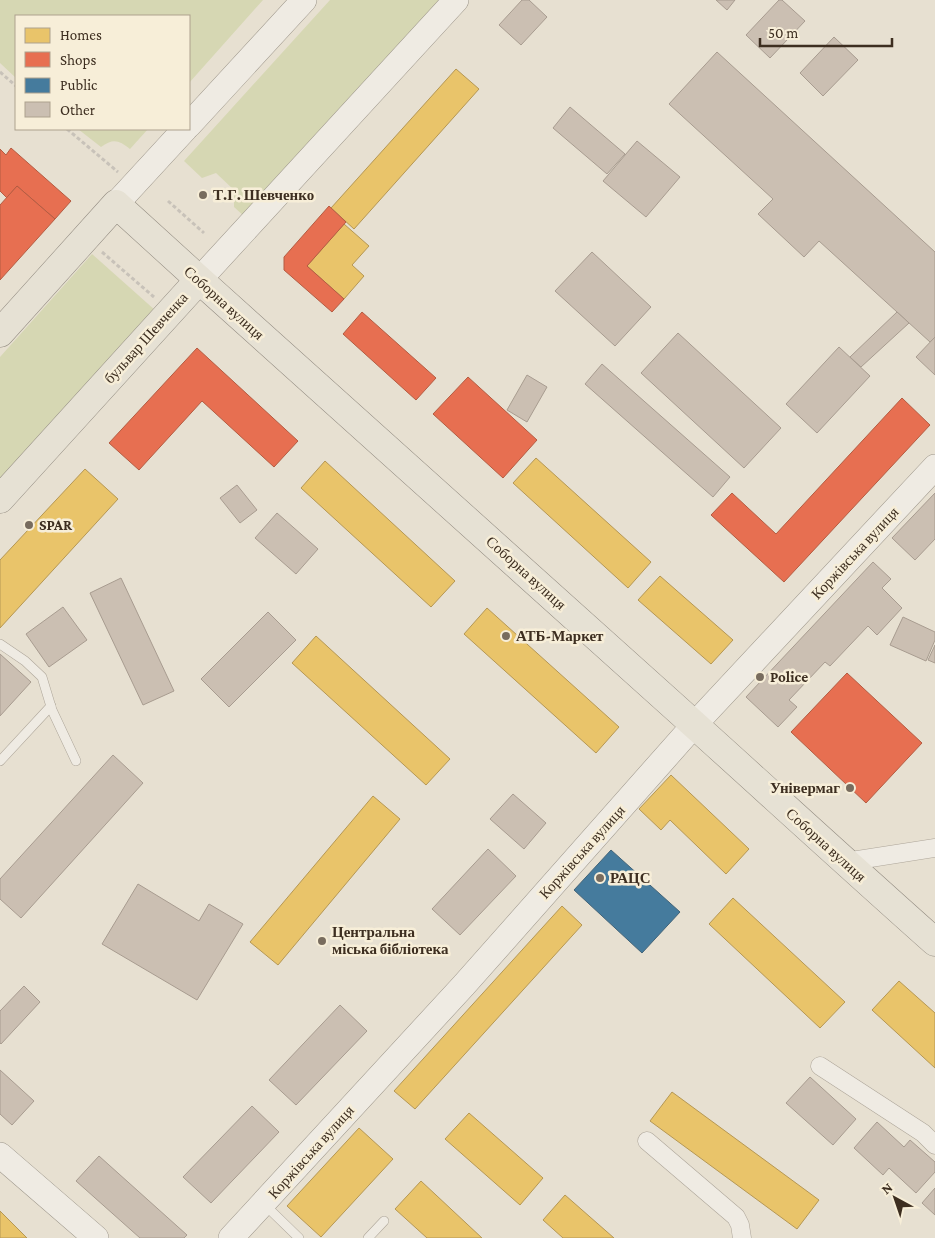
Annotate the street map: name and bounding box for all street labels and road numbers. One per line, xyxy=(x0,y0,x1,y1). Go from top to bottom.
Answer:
street label: Соборна вулиця xyxy=(181,263,267,343)
street label: бульвар Шевченка xyxy=(101,289,191,387)
street label: Коржівська вулиця xyxy=(808,504,902,602)
street label: Соборна вулиця xyxy=(483,533,569,613)
street label: Коржівська вулиця xyxy=(536,802,628,902)
street label: Соборна вулиця xyxy=(783,805,869,885)
street label: Коржівська вулиця xyxy=(265,1102,357,1202)

